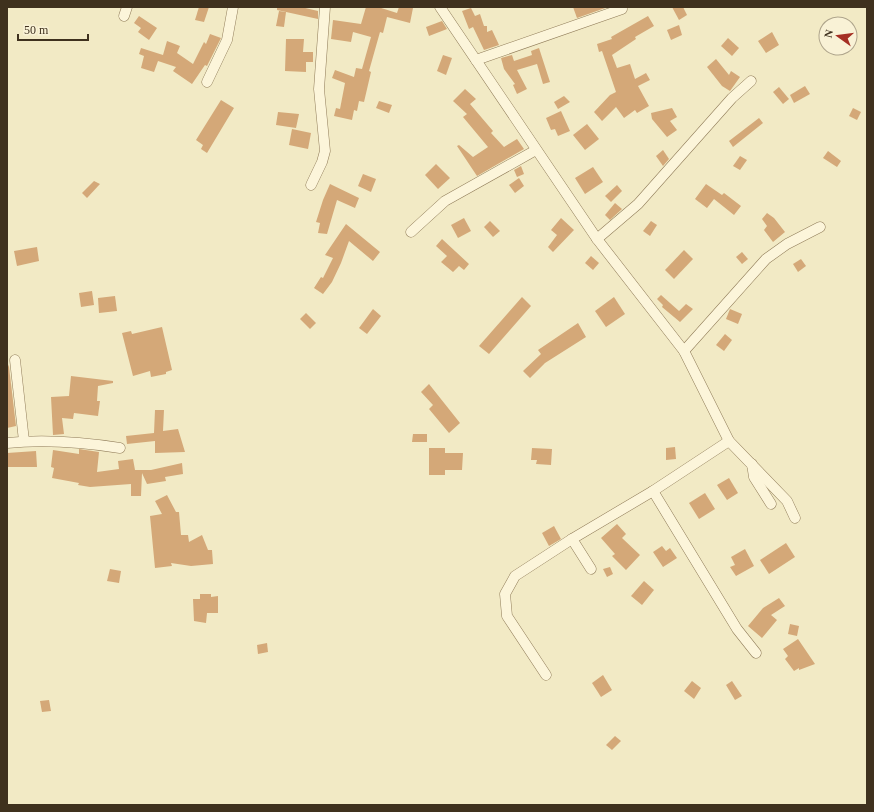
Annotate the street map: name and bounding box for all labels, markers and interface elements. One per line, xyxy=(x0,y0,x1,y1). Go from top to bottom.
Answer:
scale bar xyxy=(18,16,88,42)
north arrow xyxy=(818,16,858,56)
text: 50 m xyxy=(24,23,49,37)
text: N xyxy=(822,28,835,39)

